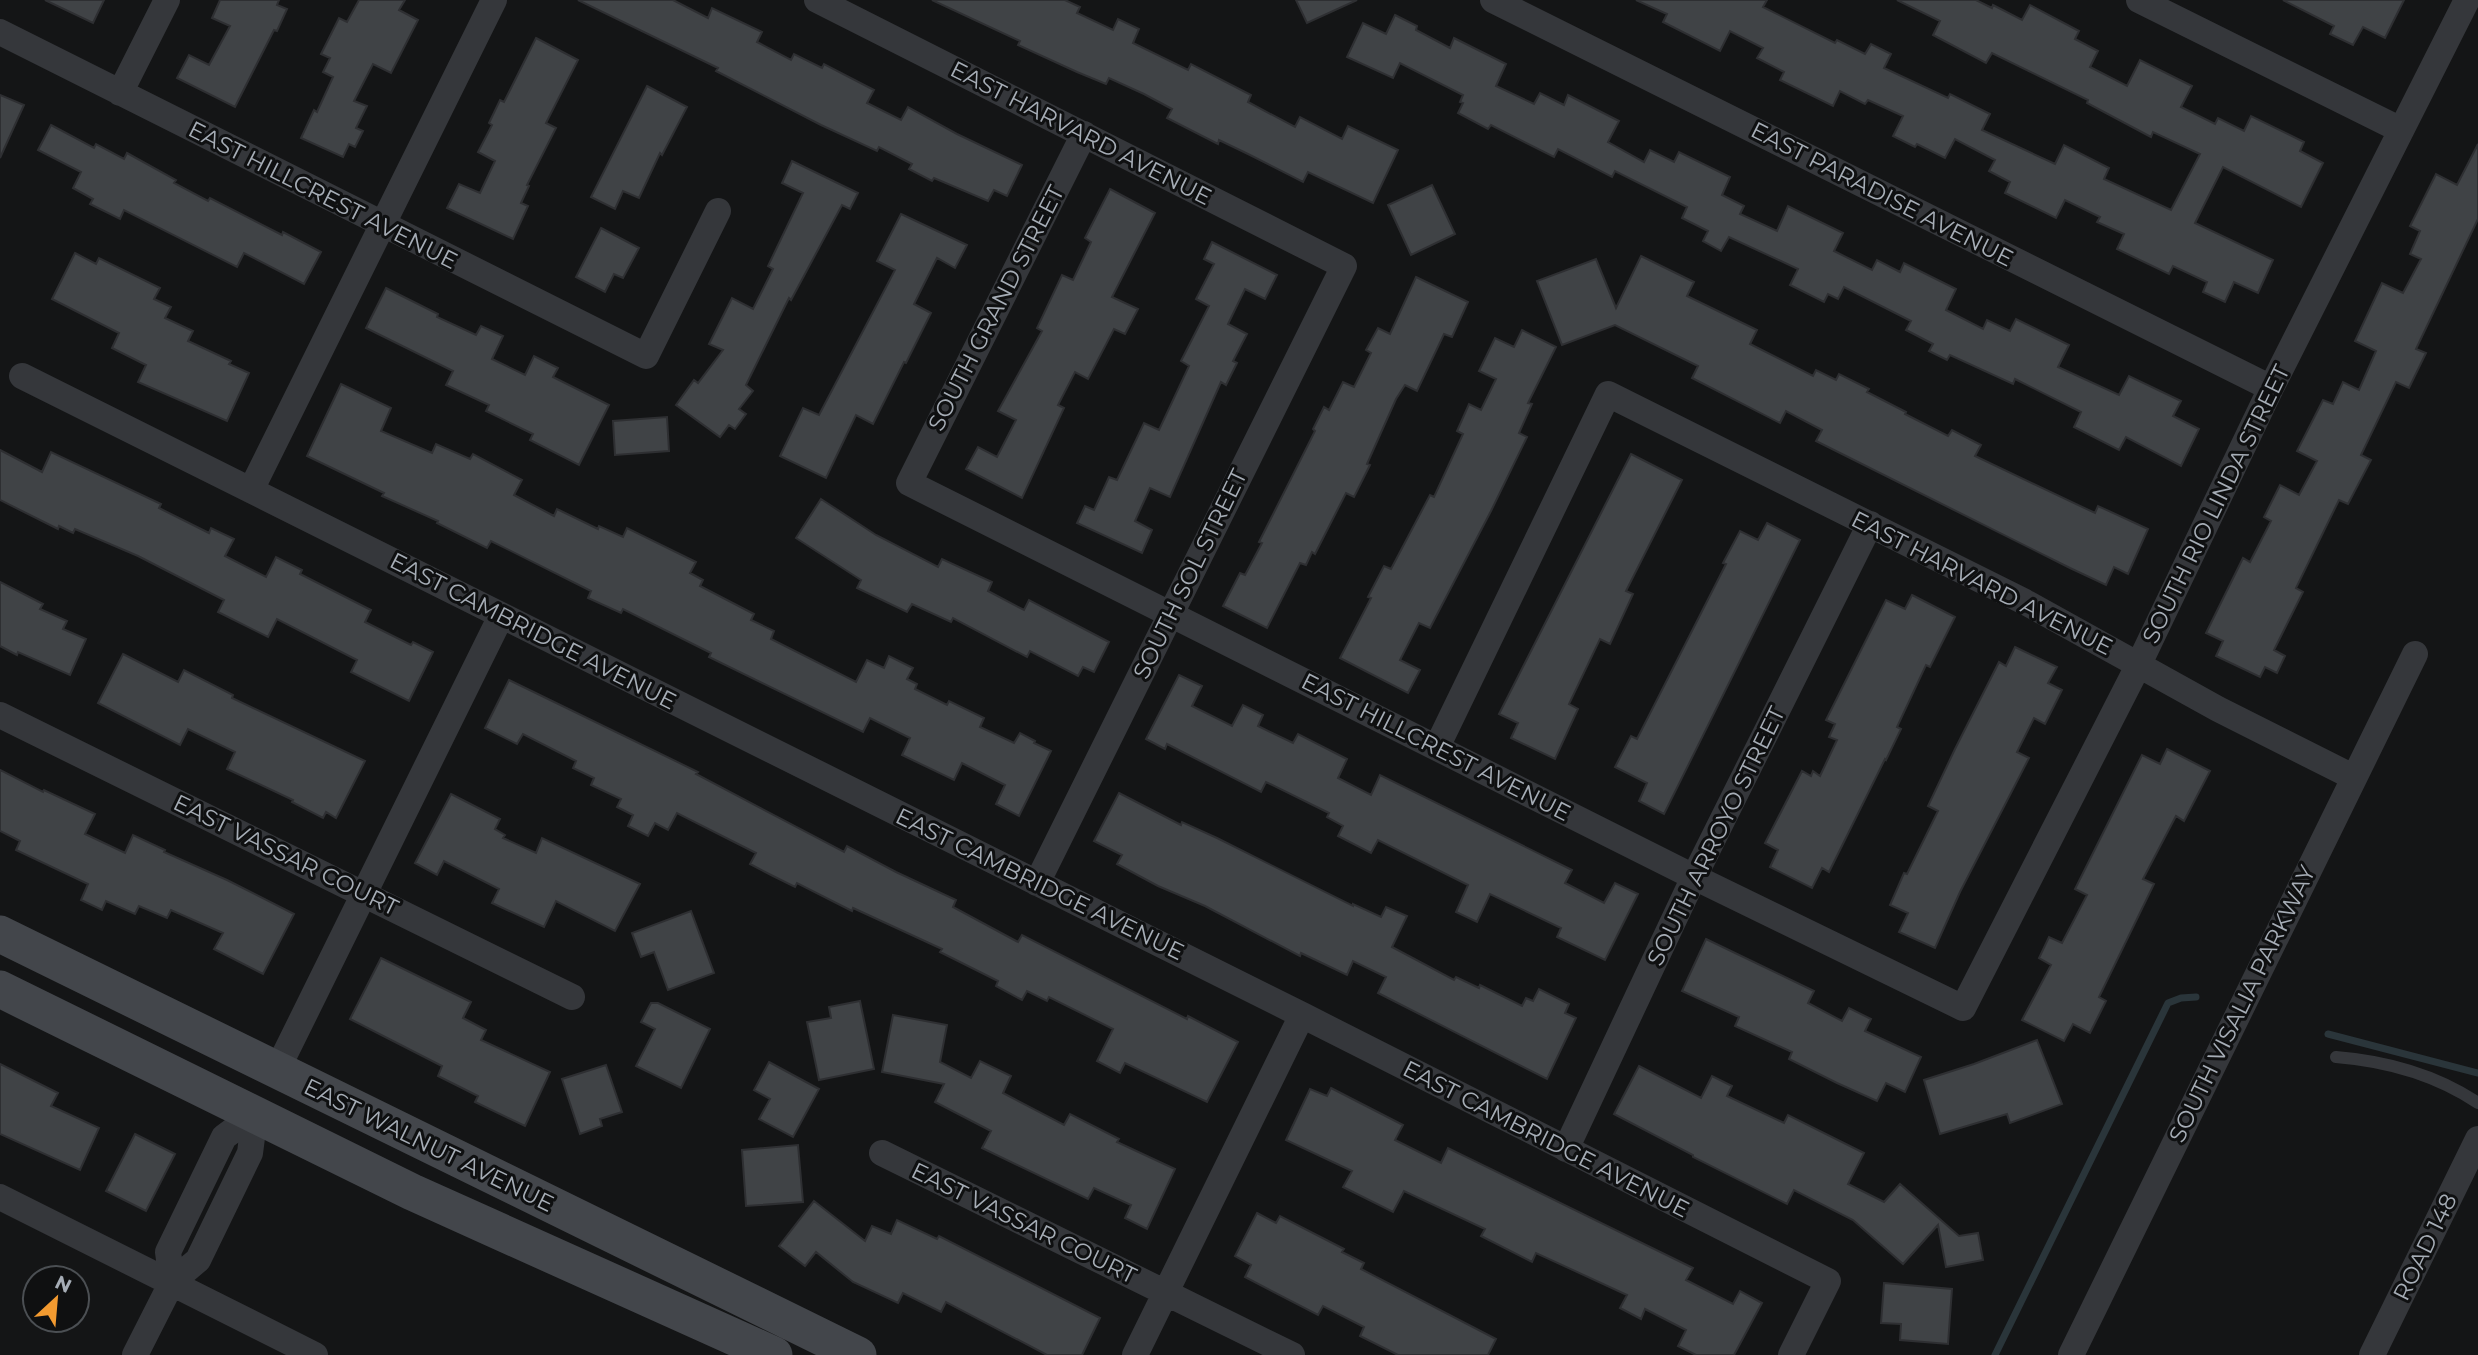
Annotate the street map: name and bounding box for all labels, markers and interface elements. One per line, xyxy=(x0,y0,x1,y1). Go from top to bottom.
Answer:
street label: EAST HARVARD AVENUE xyxy=(946,55,1216,211)
street label: EAST HILLCREST AVENUE xyxy=(184,115,462,275)
street label: EAST PARADISE AVENUE xyxy=(1746,116,2018,272)
street label: SOUTH GRAND STREET xyxy=(922,180,1070,435)
street label: SOUTH RIO LINDA STREET xyxy=(2136,359,2296,648)
street label: SOUTH SOL STREET xyxy=(1127,464,1253,684)
street label: EAST HARVARD AVENUE xyxy=(1847,505,2117,661)
street label: EAST CAMBRIDGE AVENUE xyxy=(385,546,681,716)
street label: EAST HILLCREST AVENUE xyxy=(1297,667,1575,827)
street label: SOUTH ARROYO STREET xyxy=(1641,701,1791,970)
street label: EAST VASSAR COURT xyxy=(169,788,404,922)
street label: EAST CAMBRIDGE AVENUE xyxy=(891,802,1189,966)
street label: SOUTH VISALIA PARKWAY xyxy=(2163,861,2321,1147)
street label: EAST CAMBRIDGE AVENUE xyxy=(1398,1054,1694,1224)
street label: EAST WALNUT AVENUE xyxy=(299,1072,559,1218)
street label: EAST VASSAR COURT xyxy=(907,1156,1142,1290)
street label: ROAD 148 xyxy=(2387,1189,2463,1305)
north arrow xyxy=(21,1264,91,1334)
text: N xyxy=(51,1270,75,1298)

